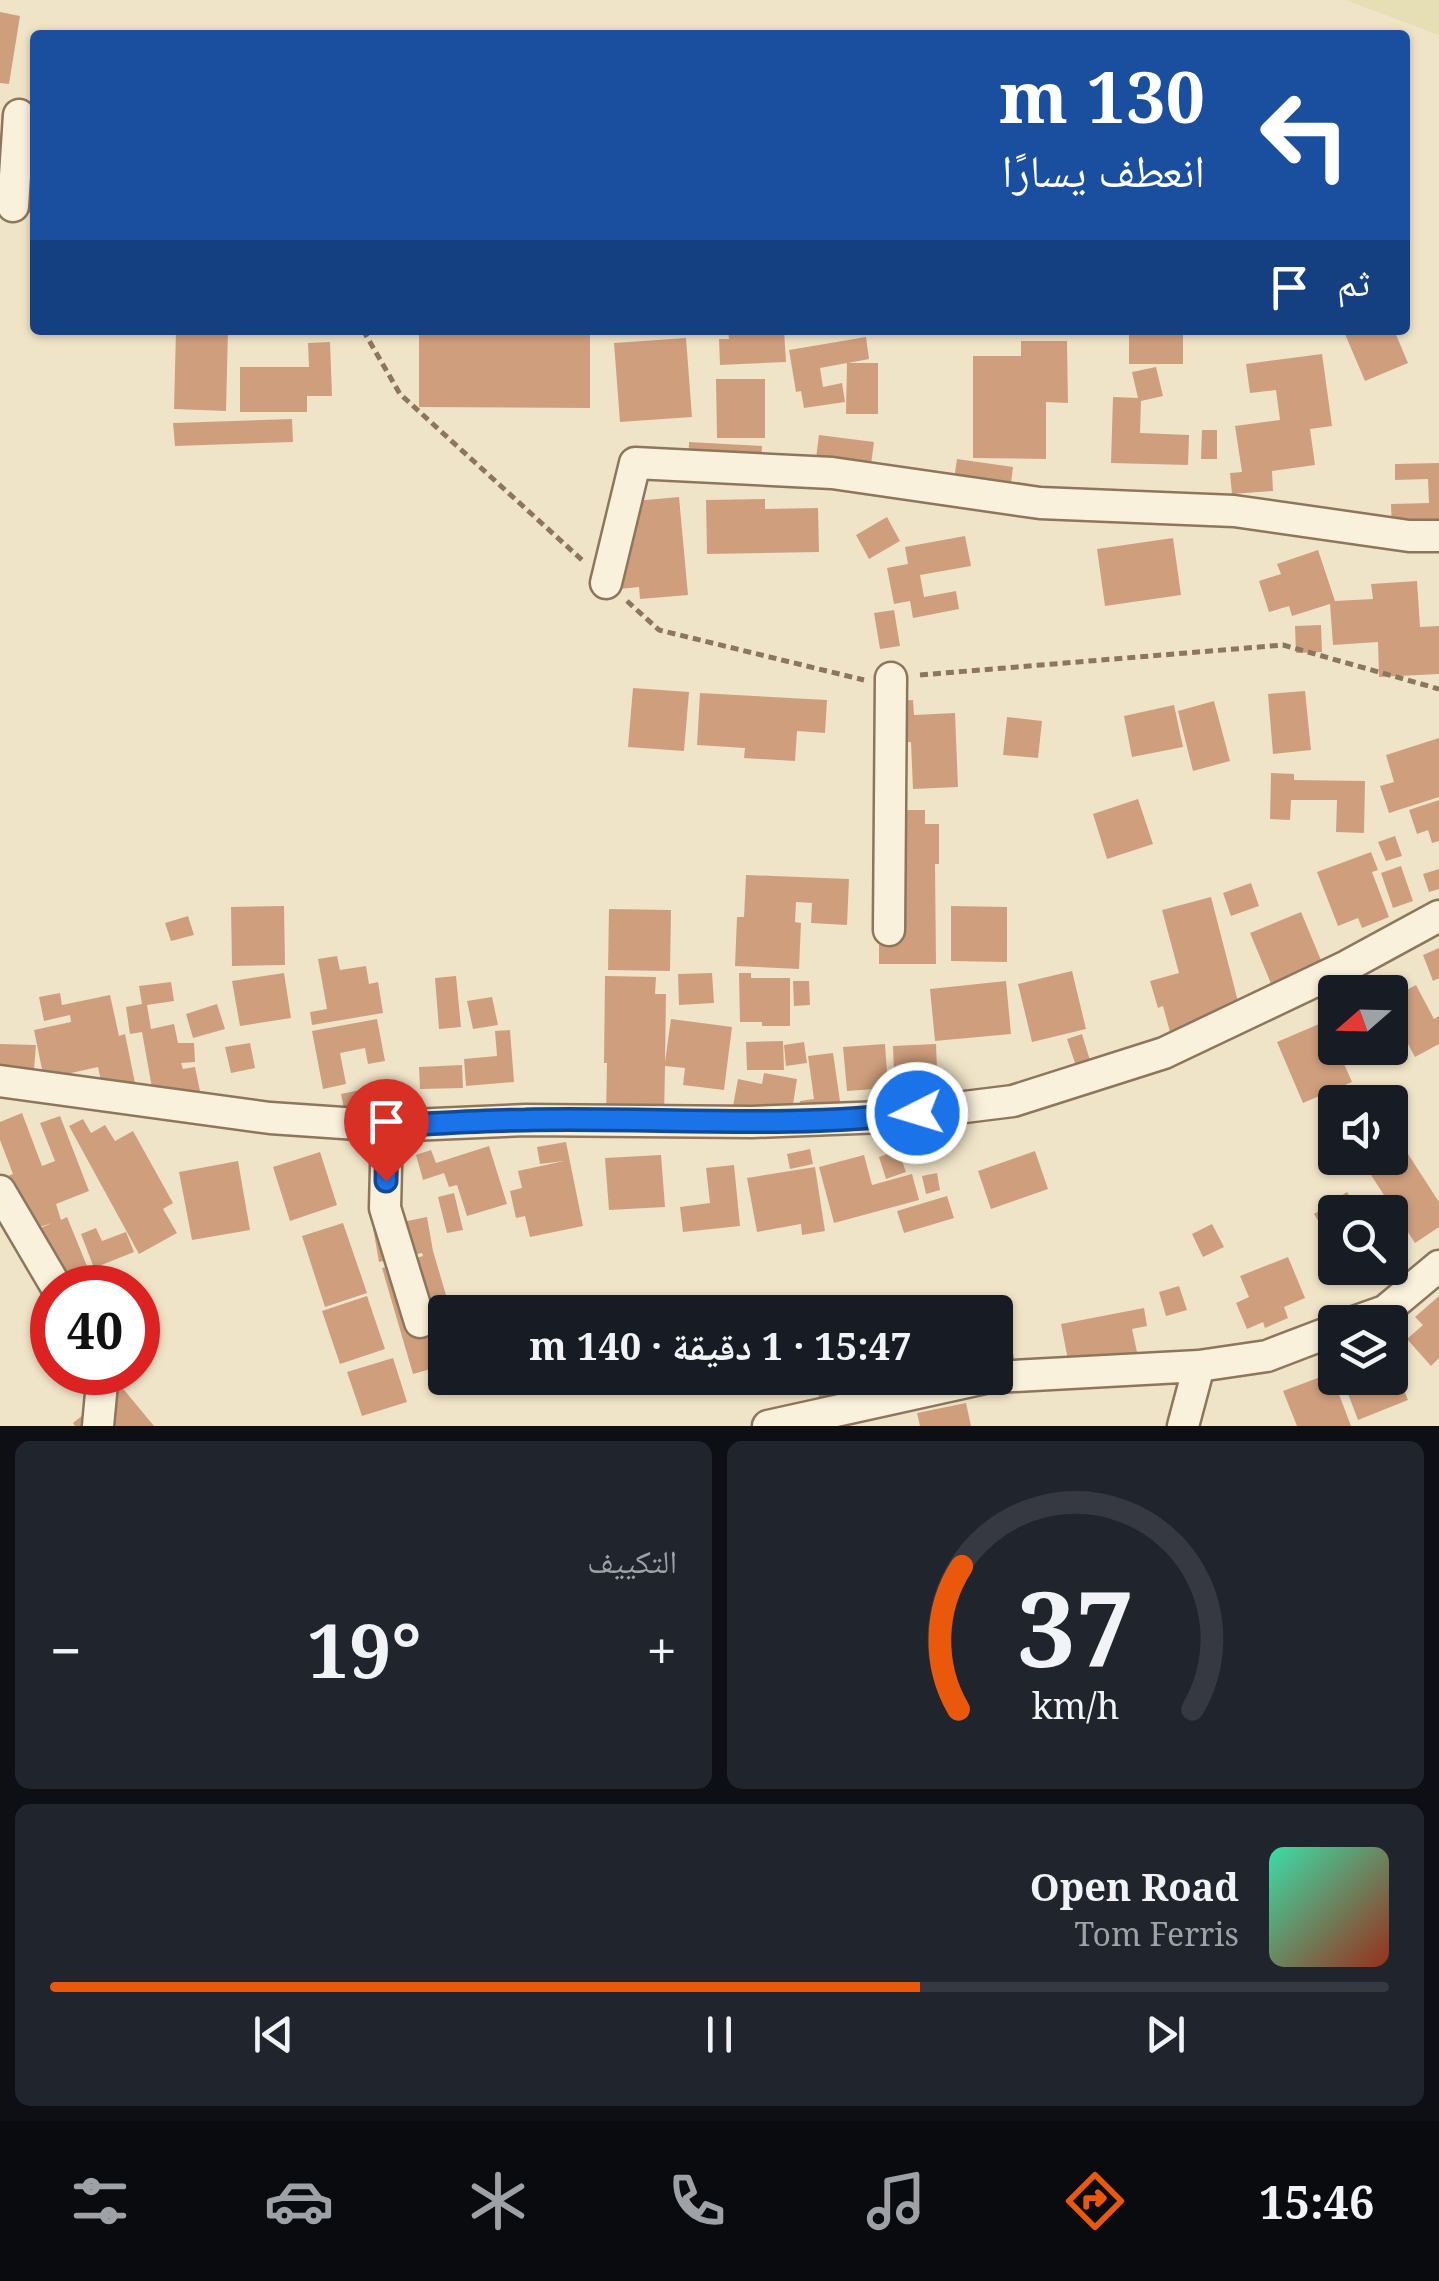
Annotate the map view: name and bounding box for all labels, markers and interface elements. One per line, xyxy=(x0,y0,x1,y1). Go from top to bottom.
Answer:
text: 130 m xyxy=(999,48,1205,144)
icon: left xyxy=(1240,70,1370,200)
text: انعطف يسارًا xyxy=(1002,139,1205,200)
text: ثم xyxy=(1337,255,1370,307)
icon: arrive xyxy=(1262,260,1317,315)
north arrow xyxy=(1318,975,1408,1065)
map controls xyxy=(1318,975,1408,1395)
position arrow xyxy=(865,1061,969,1165)
pin xyxy=(344,1079,429,1182)
button: sound xyxy=(1318,1085,1408,1175)
icon: arrive xyxy=(359,1094,414,1149)
button: search xyxy=(1318,1195,1408,1285)
speed limit sign: 40 xyxy=(30,1265,160,1395)
button: layers xyxy=(1318,1305,1408,1395)
text: 15:47 · 1 دقيقة · 140 m xyxy=(529,1319,912,1371)
text: التكييف xyxy=(587,1539,677,1582)
text: 37 xyxy=(1017,1556,1134,1697)
text: 19° xyxy=(307,1598,421,1700)
text: − xyxy=(50,1612,82,1687)
text: + xyxy=(646,1612,677,1687)
text: km/h xyxy=(1032,1681,1119,1729)
text: Open Road xyxy=(1030,1860,1239,1912)
text: Tom Ferris xyxy=(1074,1912,1239,1955)
icon: previous xyxy=(246,2007,301,2062)
icon: pause xyxy=(692,2007,747,2062)
icon: next xyxy=(1138,2007,1193,2062)
icon: filters xyxy=(65,2166,135,2236)
icon: car xyxy=(264,2166,334,2236)
icon: climate xyxy=(463,2166,533,2236)
icon: phone xyxy=(662,2166,732,2236)
icon: music xyxy=(861,2166,931,2236)
icon: directions xyxy=(1060,2166,1130,2236)
text: 15:46 xyxy=(1259,2171,1374,2232)

